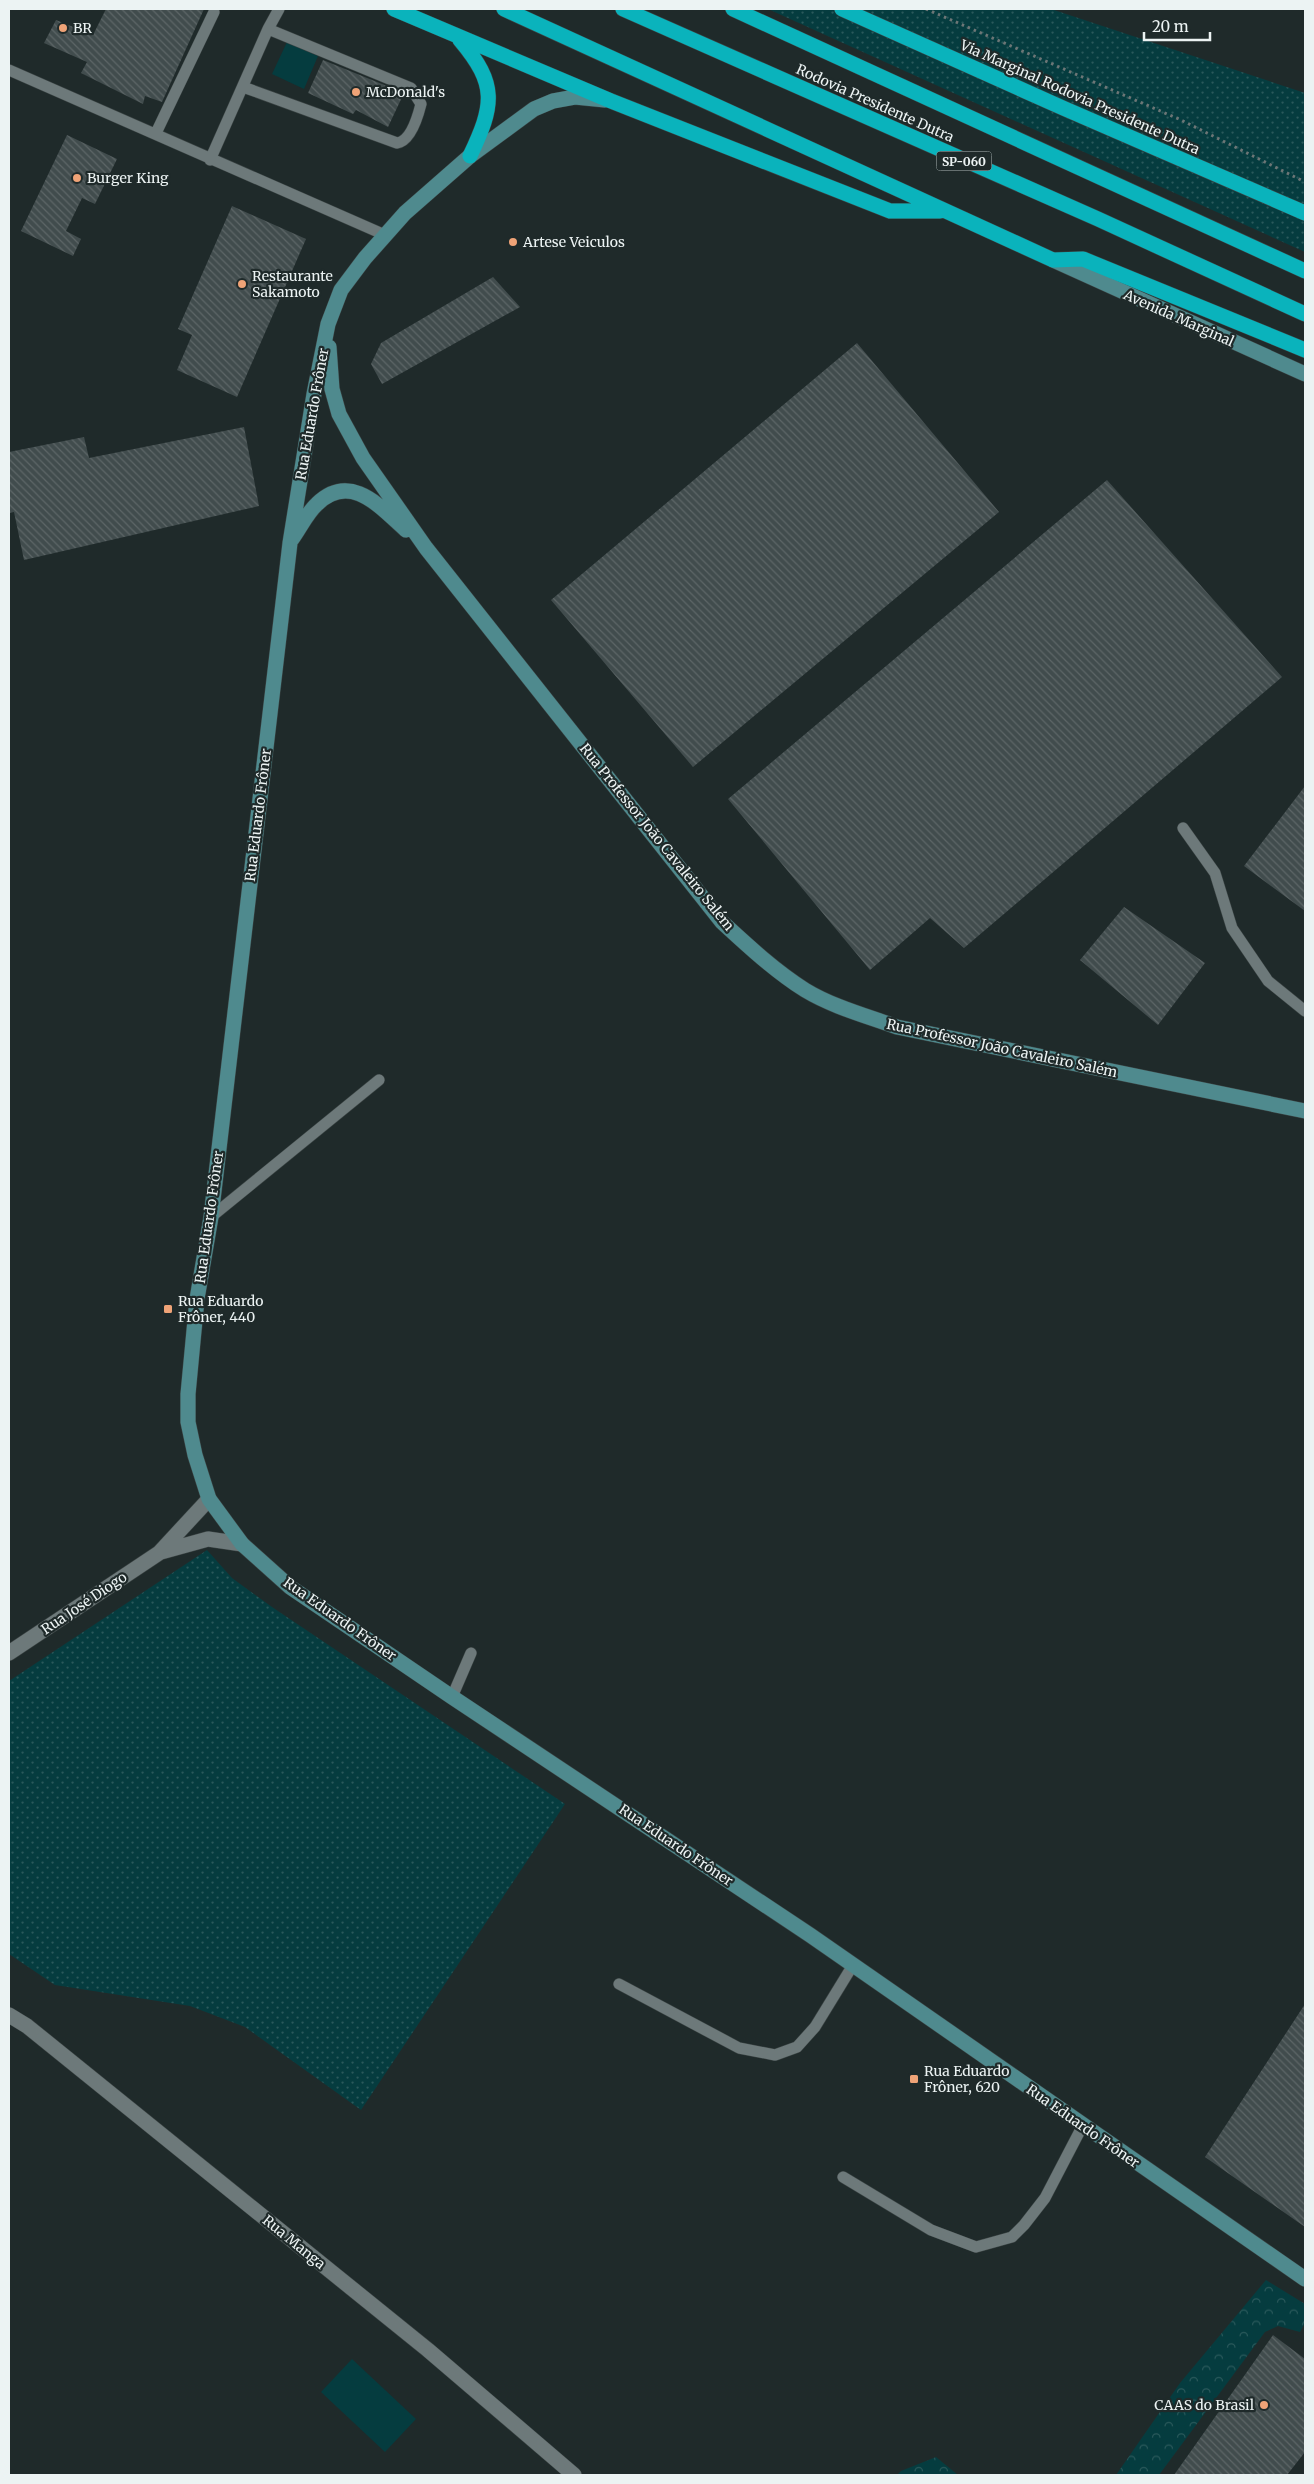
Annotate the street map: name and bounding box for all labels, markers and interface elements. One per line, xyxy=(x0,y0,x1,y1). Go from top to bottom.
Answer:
scale bar xyxy=(1144,10,1210,42)
text: 20 m xyxy=(1152,17,1189,36)
place label: BR xyxy=(73,19,92,37)
marker: BR xyxy=(57,22,69,34)
street label: Via Marginal Rodovia Presidente Dutra xyxy=(956,35,1203,158)
street label: Rodovia Presidente Dutra xyxy=(793,60,957,146)
place label: McDonald's xyxy=(366,83,445,101)
marker: McDonald's xyxy=(350,86,362,98)
road number: SP-060 xyxy=(936,152,992,170)
place label: Burger King xyxy=(87,169,169,187)
marker: Burger King xyxy=(71,172,83,184)
place label: Artese Veiculos xyxy=(522,233,625,251)
marker: Artese Veiculos xyxy=(507,236,519,248)
place label: Restaurante Sakamoto xyxy=(252,267,333,301)
marker: Restaurante Sakamoto xyxy=(236,278,248,290)
street label: Avenida Marginal xyxy=(1120,285,1238,351)
street label: Rua Eduardo Frôner xyxy=(292,347,332,481)
street label: Rua Professor João Cavaleiro Salém xyxy=(576,740,738,934)
street label: Rua Eduardo Frôner xyxy=(241,747,275,883)
street label: Rua Professor João Cavaleiro Salém xyxy=(885,1015,1119,1081)
street label: Rua Eduardo Frôner xyxy=(191,1149,227,1285)
place label: Rua Eduardo Frôner, 440 xyxy=(178,1292,263,1326)
marker: Rua Eduardo Frôner, 440 xyxy=(162,1303,174,1315)
street label: Rua José Diogo xyxy=(38,1568,130,1638)
street label: Rua Eduardo Frôner xyxy=(280,1573,400,1665)
street label: Rua Eduardo Frôner xyxy=(615,1800,737,1890)
place label: Rua Eduardo Frôner, 620 xyxy=(924,2062,1009,2096)
marker: Rua Eduardo Frôner, 620 xyxy=(908,2073,920,2085)
street label: Rua Eduardo Frôner xyxy=(1023,2080,1143,2172)
street label: Rua Manga xyxy=(259,2211,329,2273)
place label: CAAS do Brasil xyxy=(1154,2396,1255,2414)
marker: CAAS do Brasil xyxy=(1258,2399,1270,2411)

